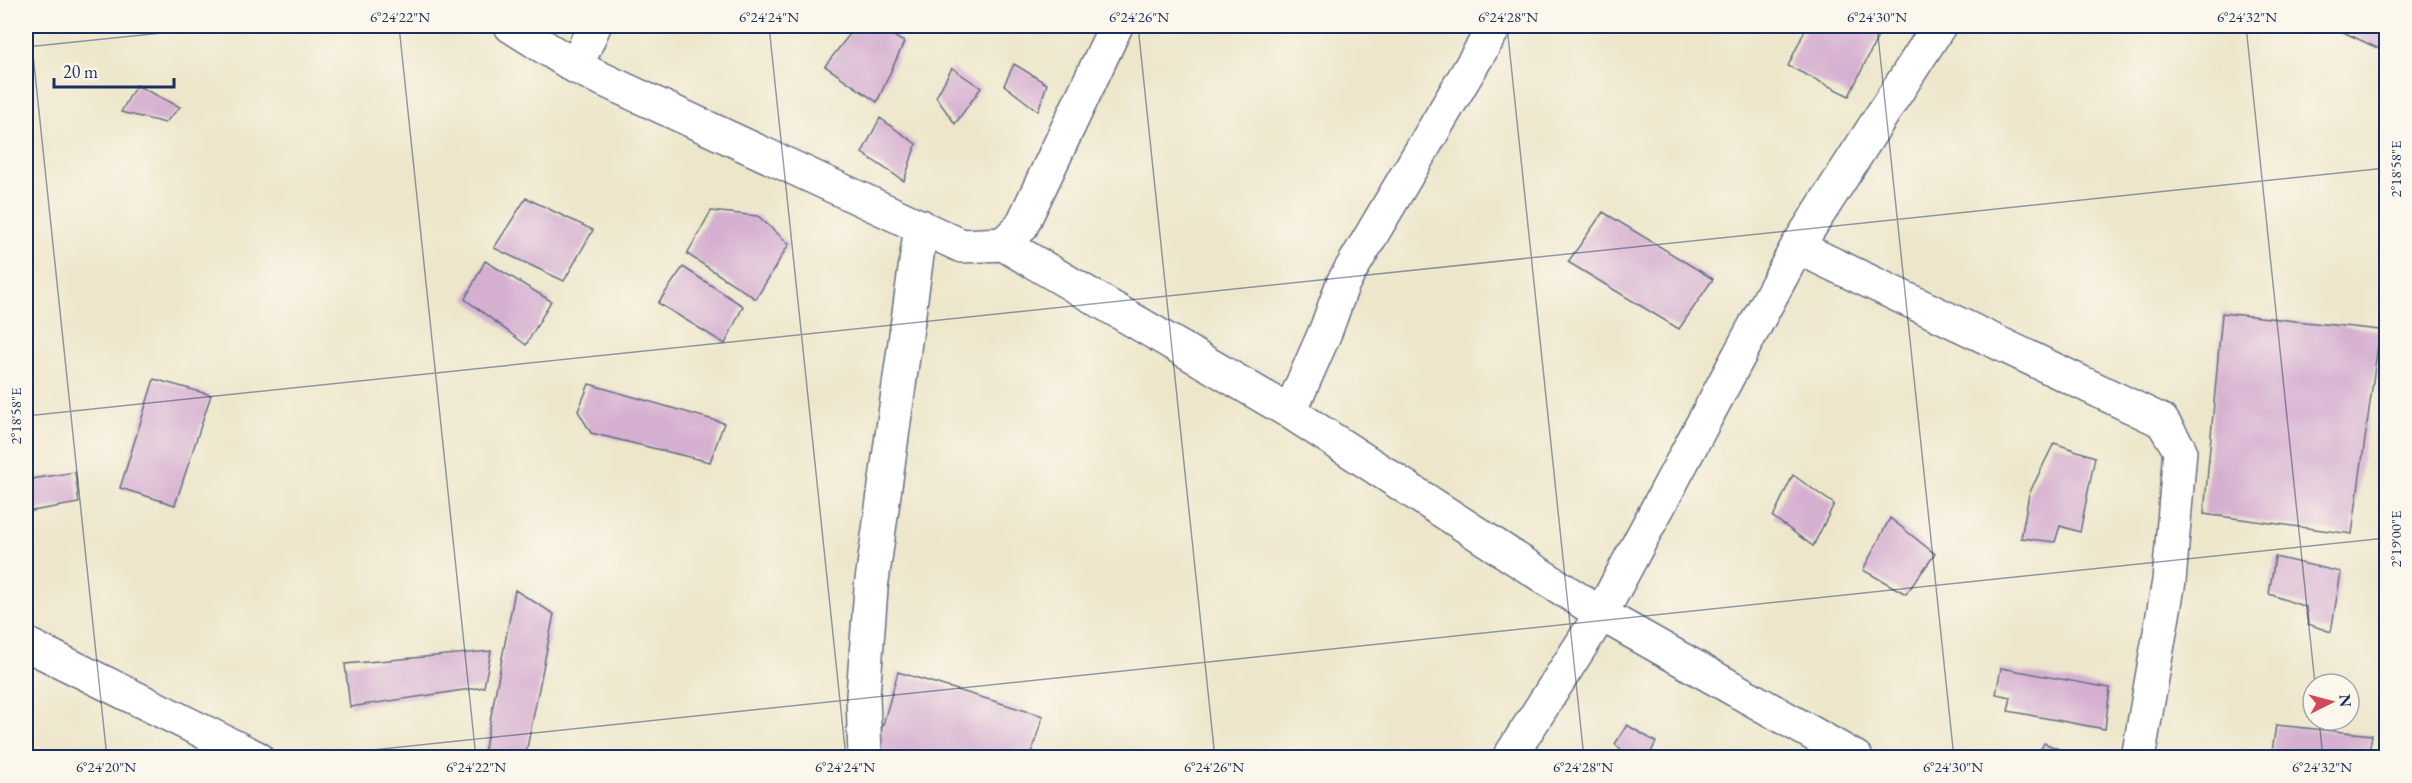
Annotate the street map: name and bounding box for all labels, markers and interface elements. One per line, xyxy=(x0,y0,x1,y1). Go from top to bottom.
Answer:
text: 6°24'22"N xyxy=(370,7,430,26)
text: 6°24'24"N xyxy=(739,7,799,26)
text: 6°24'26"N xyxy=(1109,7,1169,26)
text: 6°24'28"N xyxy=(1478,7,1538,26)
text: 6°24'30"N xyxy=(1847,7,1907,26)
text: 6°24'32"N xyxy=(2217,7,2277,26)
scale bar xyxy=(54,51,174,89)
text: 20 m xyxy=(63,60,98,83)
text: 2°18'58"E xyxy=(2386,140,2405,197)
text: 2°18'58"E xyxy=(6,387,25,444)
text: 2°19'00"E xyxy=(2386,510,2405,567)
north arrow xyxy=(2301,672,2361,732)
text: N xyxy=(2334,693,2357,708)
text: 6°24'20"N xyxy=(76,757,136,776)
text: 6°24'22"N xyxy=(446,757,506,776)
text: 6°24'24"N xyxy=(815,757,875,776)
text: 6°24'26"N xyxy=(1184,757,1244,776)
text: 6°24'28"N xyxy=(1553,757,1613,776)
text: 6°24'30"N xyxy=(1923,757,1983,776)
text: 6°24'32"N xyxy=(2292,757,2352,776)

